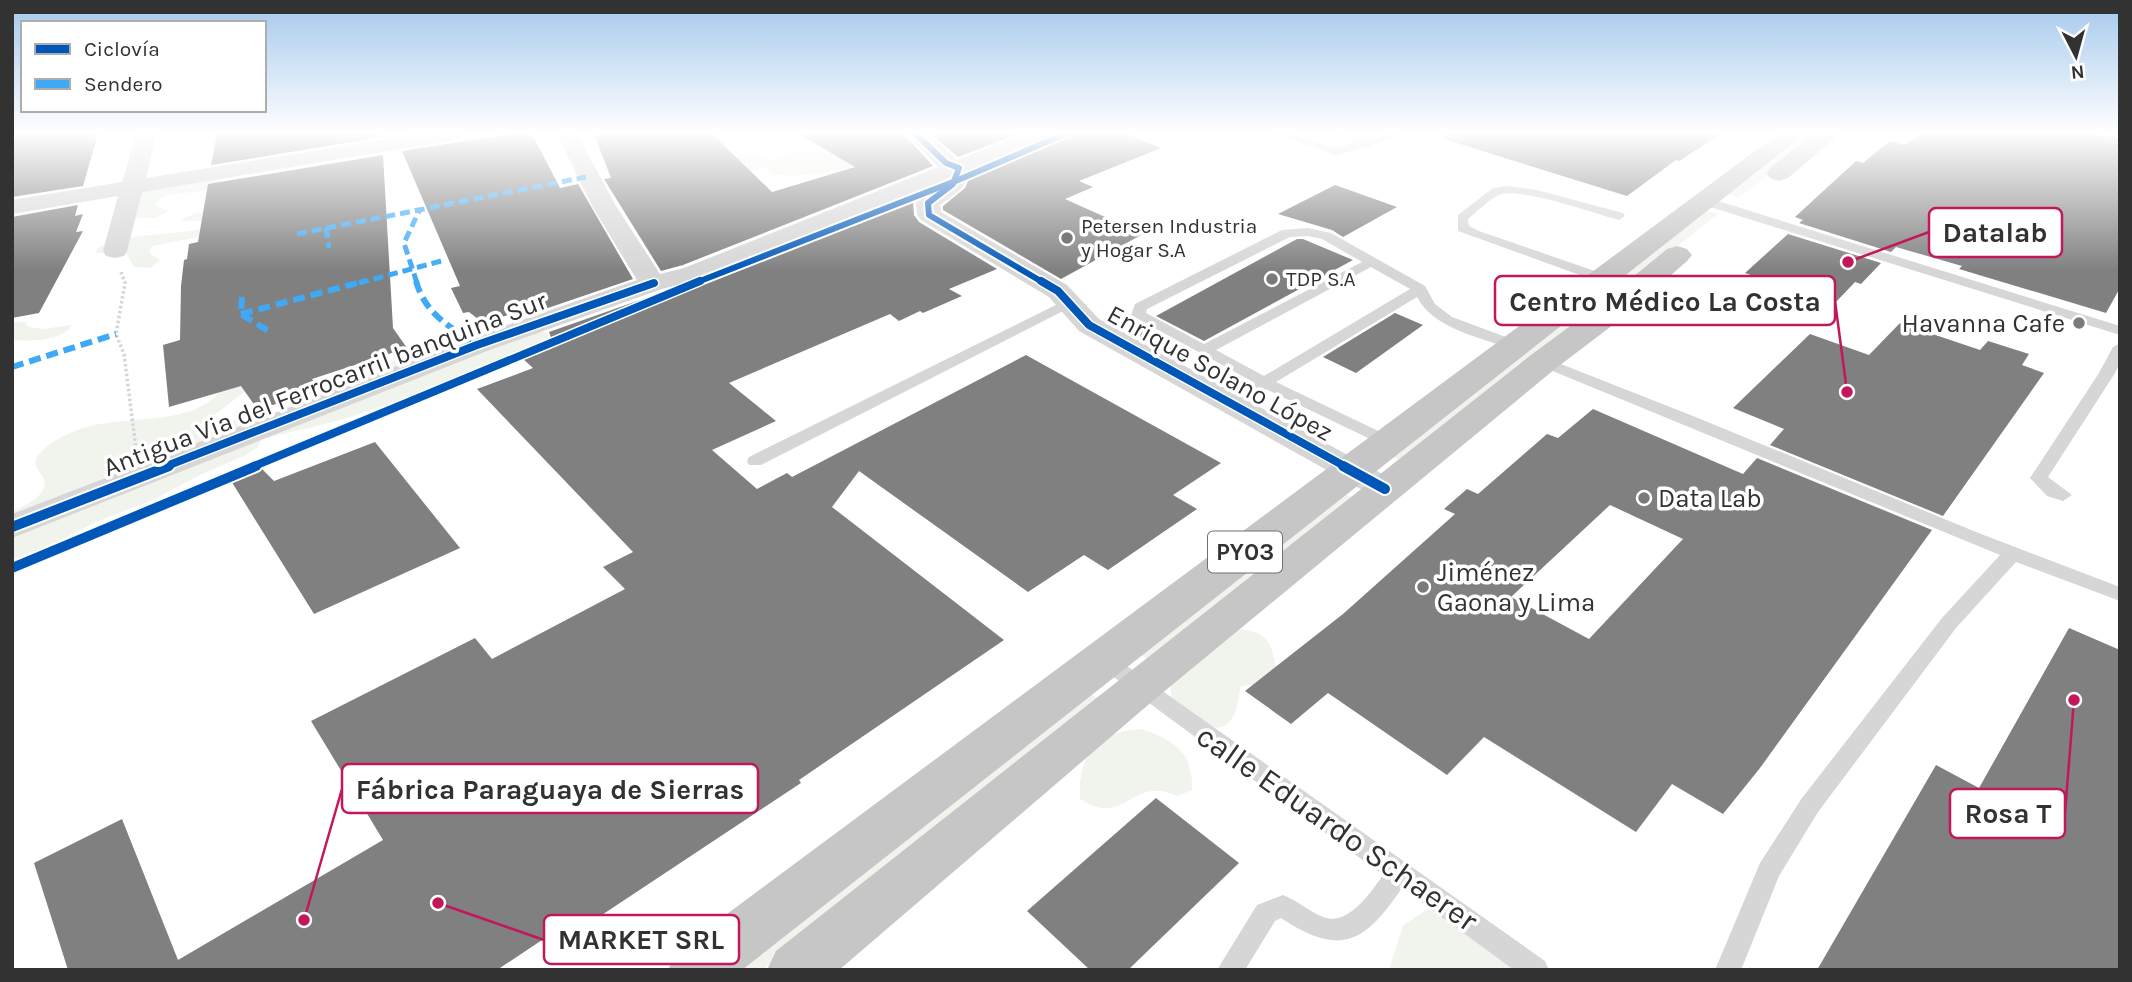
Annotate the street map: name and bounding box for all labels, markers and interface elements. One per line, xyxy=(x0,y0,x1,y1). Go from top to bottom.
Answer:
legend xyxy=(21,21,266,112)
north arrow xyxy=(2041,21,2111,91)
text: Ciclovía xyxy=(84,37,160,61)
text: N xyxy=(2070,60,2086,84)
text: Sendero xyxy=(84,72,162,96)
callout: Datalab xyxy=(1929,208,2062,257)
place label: Petersen Industria y Hogar S.A xyxy=(1080,214,1257,262)
text: Datalab xyxy=(1942,216,2048,249)
marker: Petersen Industria y Hogar S.A xyxy=(1059,230,1075,246)
place label: TDP S.A xyxy=(1286,267,1356,291)
marker: TDP S.A xyxy=(1264,271,1280,287)
callout: Centro Médico La Costa xyxy=(1495,276,1835,325)
street label: Antigua Via del Ferrocarril banquina Sur xyxy=(99,285,552,483)
text: Centro Médico La Costa xyxy=(1509,285,1821,318)
street label: Enrique Solano López xyxy=(1102,298,1338,448)
place label: Havanna Cafe xyxy=(1902,308,2065,339)
marker: Havanna Cafe xyxy=(2071,315,2087,331)
place label: Data Lab xyxy=(1658,483,1762,514)
marker: Data Lab xyxy=(1636,490,1652,506)
road number: PY03 xyxy=(1208,532,1282,572)
place label: Jiménez Gaona y Lima xyxy=(1437,557,1595,618)
marker: Jiménez Gaona y Lima xyxy=(1415,579,1431,595)
street label: calle Eduardo Schaerer xyxy=(1189,717,1485,939)
callout: Fábrica Paraguaya de Sierras xyxy=(342,764,758,813)
text: Fábrica Paraguaya de Sierras xyxy=(356,773,744,806)
callout: Rosa T xyxy=(1950,789,2065,838)
text: Rosa T xyxy=(1965,797,2052,830)
callout: MARKET SRL xyxy=(544,915,739,964)
text: MARKET SRL xyxy=(558,923,724,956)

